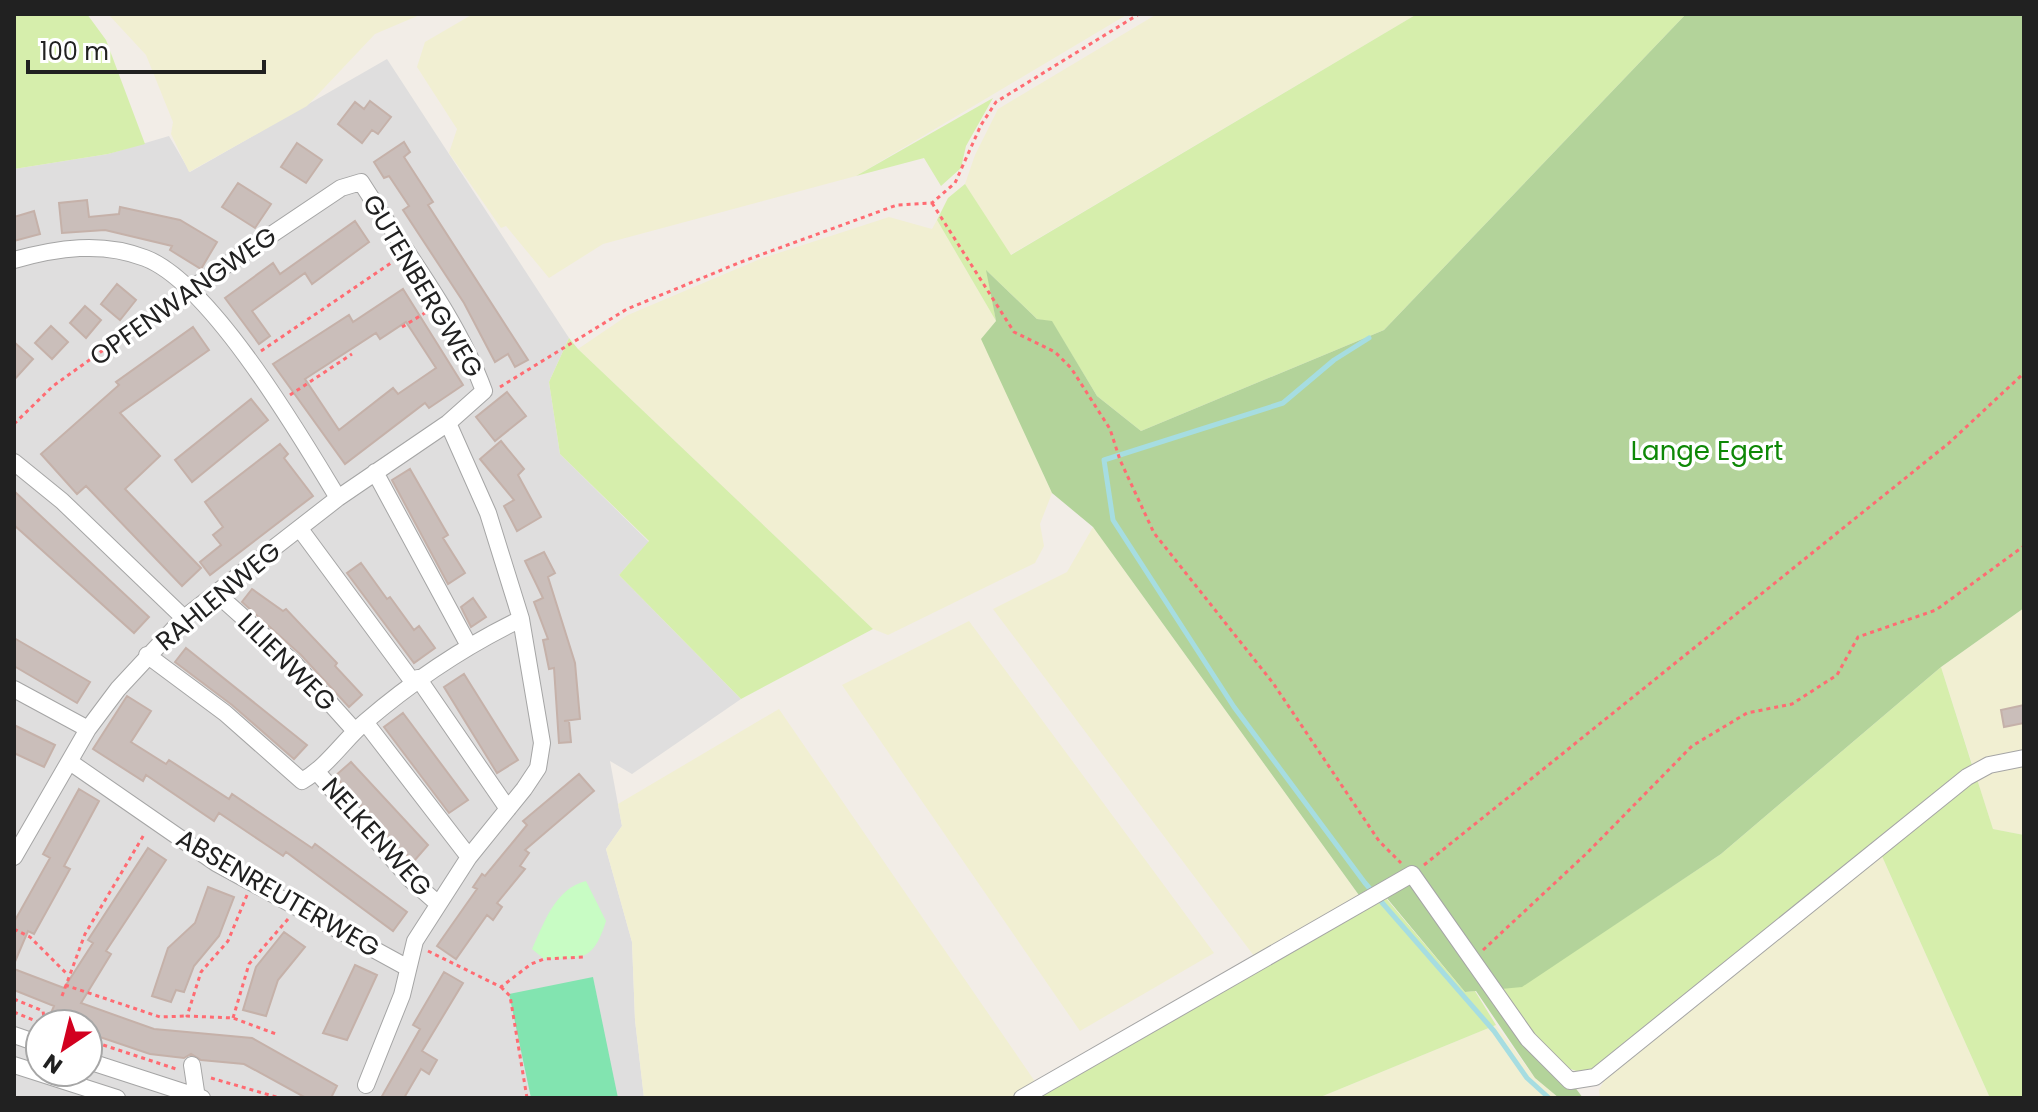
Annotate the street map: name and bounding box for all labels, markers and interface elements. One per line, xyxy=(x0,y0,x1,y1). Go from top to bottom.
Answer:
scale bar xyxy=(28,24,264,74)
text: 100 m xyxy=(40,35,109,68)
street label: GUTENBERGWEG xyxy=(354,188,492,384)
street label: OPFENWANGWEG xyxy=(82,218,284,374)
park label: Lange Egert xyxy=(1631,433,1783,469)
street label: RAHLENWEG xyxy=(148,533,288,659)
street label: LILIENWEG xyxy=(230,605,344,719)
street label: NELKENWEG xyxy=(314,770,440,904)
street label: ABSENREUTERWEG xyxy=(170,820,386,966)
north arrow xyxy=(24,1008,104,1088)
text: N xyxy=(37,1047,68,1081)

